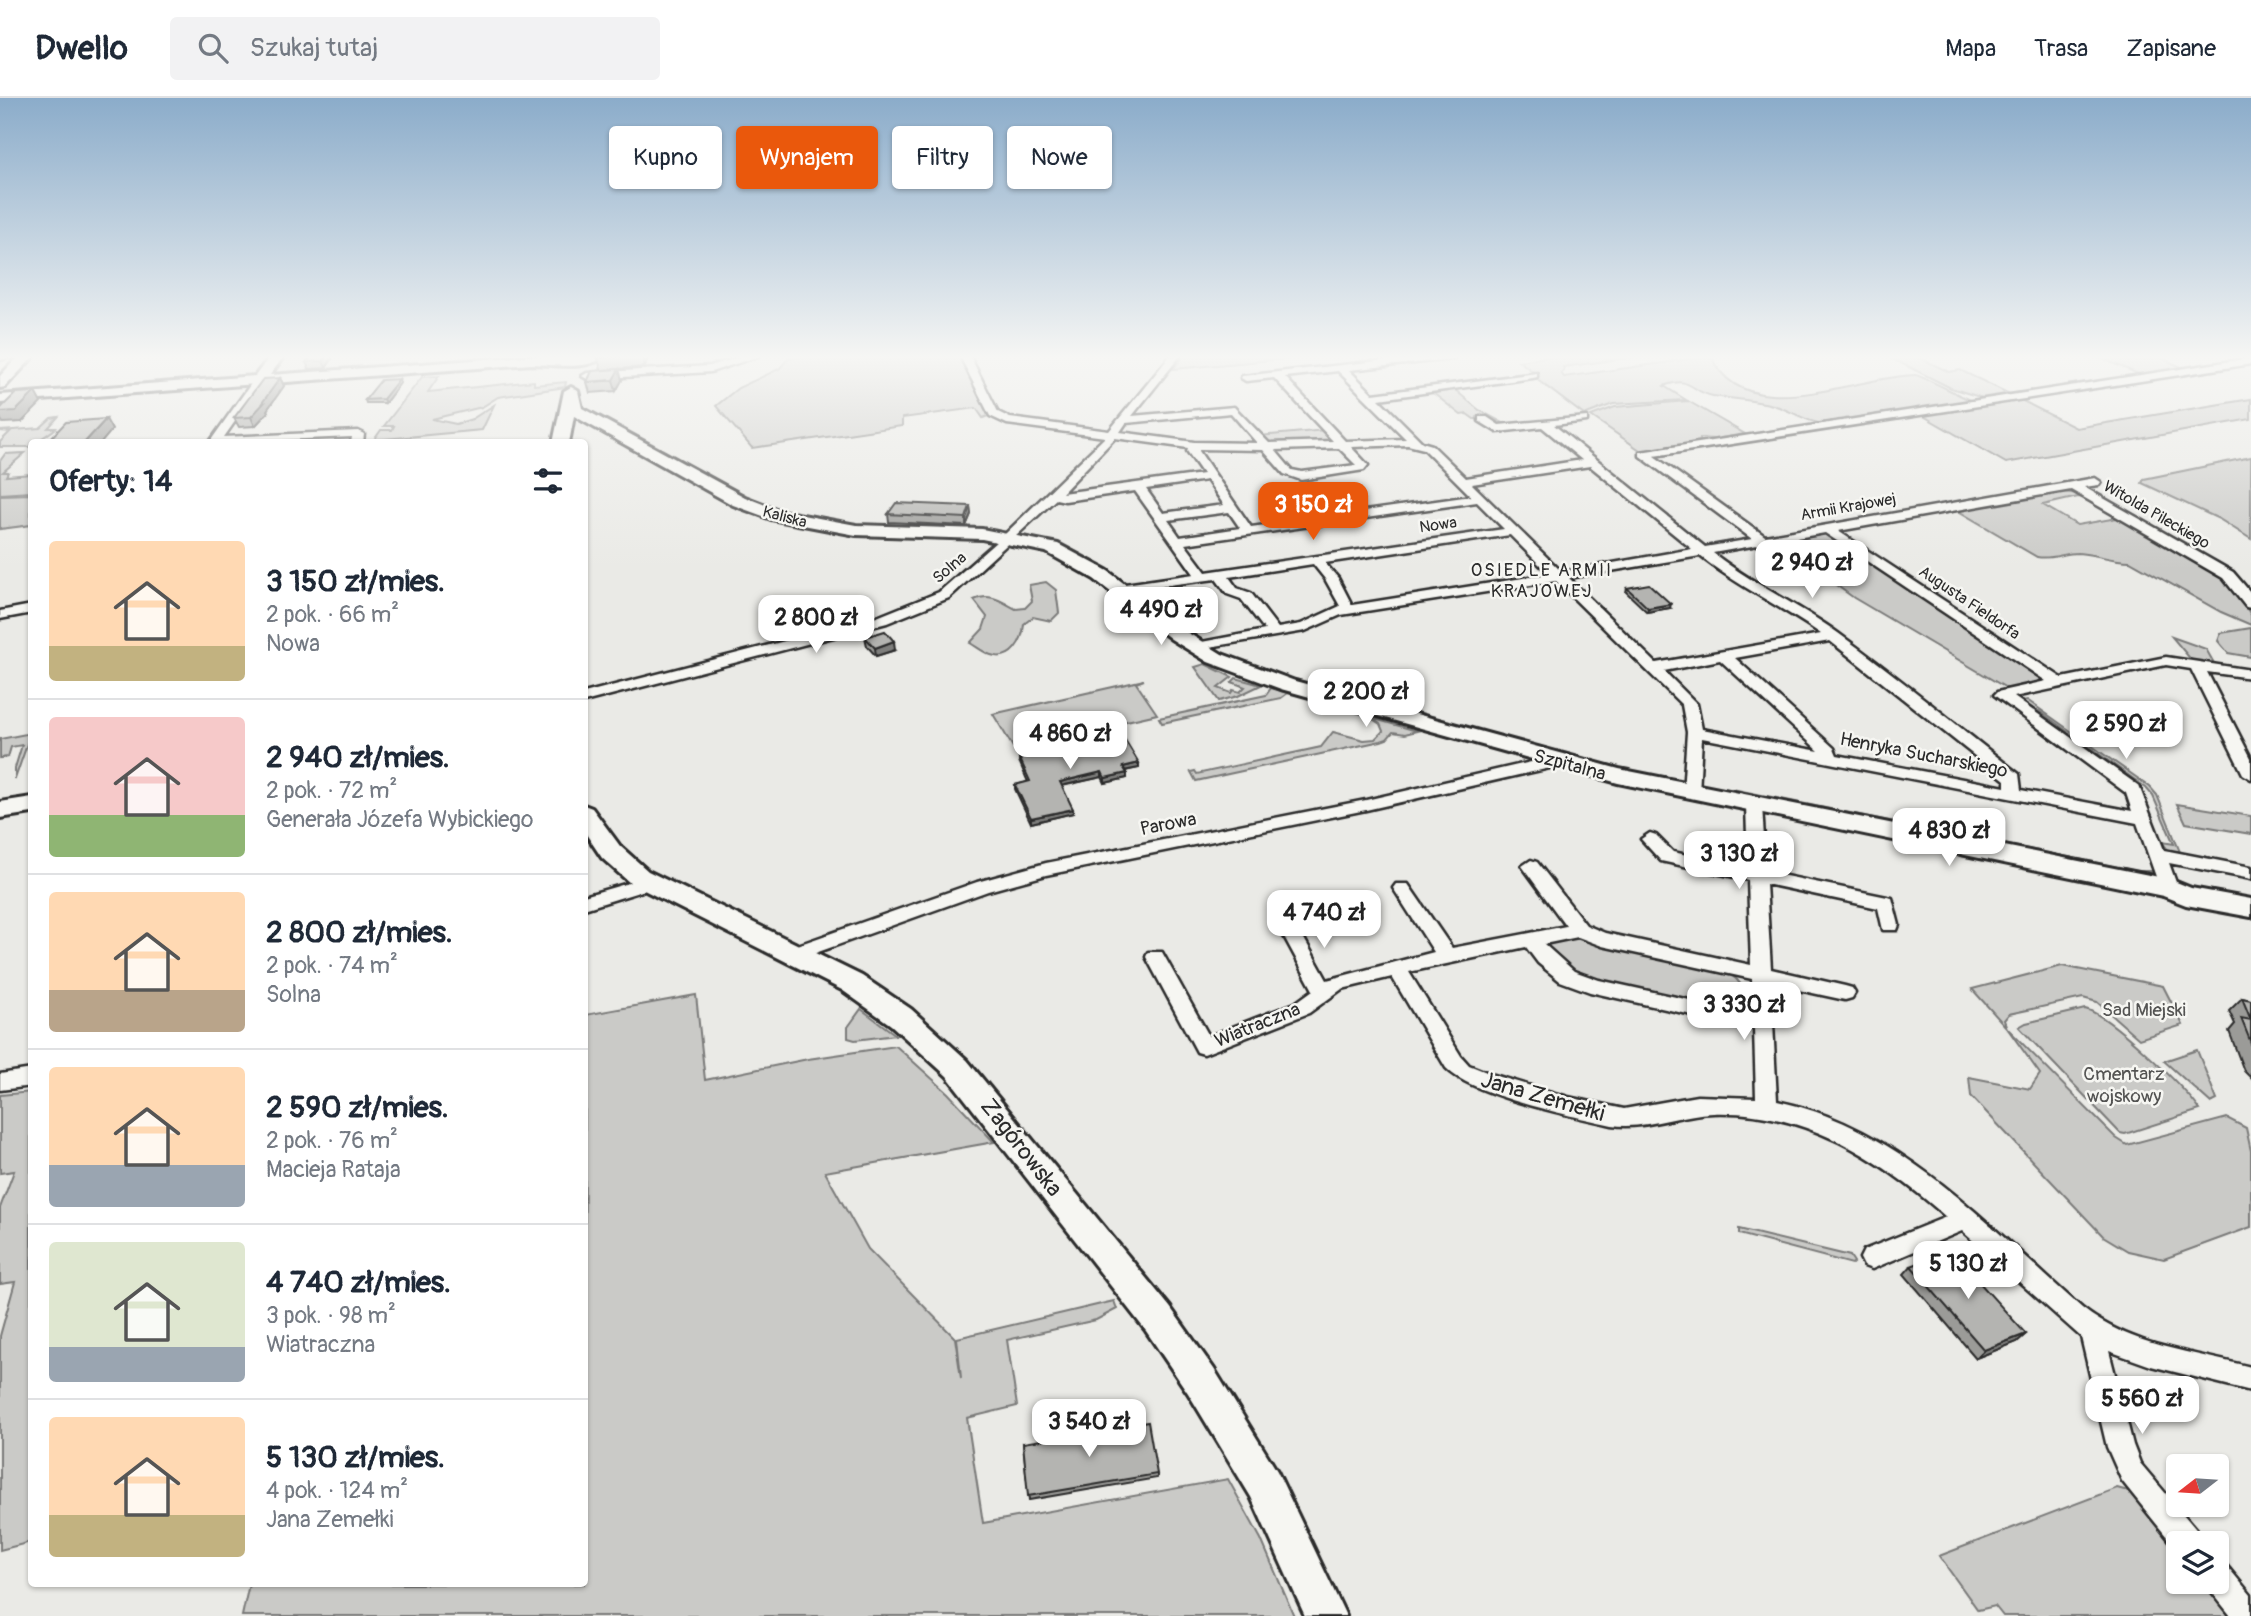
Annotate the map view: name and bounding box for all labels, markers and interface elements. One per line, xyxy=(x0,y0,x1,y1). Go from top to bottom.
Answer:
search box xyxy=(170,17,660,80)
text: Dwello xyxy=(35,28,128,69)
icon: search xyxy=(194,29,232,67)
text: Szukaj tutaj xyxy=(250,32,378,64)
text: Mapa xyxy=(1945,34,1996,63)
text: Trasa xyxy=(2034,34,2088,63)
text: Zapisane xyxy=(2126,34,2216,63)
chip: Kupno xyxy=(609,126,722,189)
chip: Wynajem xyxy=(736,126,878,189)
chip: Filtry xyxy=(892,126,993,189)
chip: Nowe xyxy=(1007,126,1112,189)
icon: filters xyxy=(529,462,567,500)
text: Oferty: 14 xyxy=(49,463,172,500)
street label: Witolda Pileckiego xyxy=(2100,476,2214,554)
pin: 3 150 zł xyxy=(1241,482,1385,542)
street label: Armii Krajowej xyxy=(1799,489,1898,525)
text: 3 150 zł xyxy=(1274,490,1352,519)
street label: Kaliska xyxy=(760,501,809,532)
street label: Nowa xyxy=(1418,512,1458,538)
pin: 2 940 zł xyxy=(1740,540,1884,600)
street label: Solna xyxy=(929,548,971,588)
text: 2 940 zł xyxy=(1771,548,1853,577)
district label: OSIEDLE ARMII KRAJOWEJ xyxy=(1471,559,1613,603)
street label: Augusta Fieldorfa xyxy=(1915,562,2024,644)
text: 3 150 zł/mies. xyxy=(266,563,445,600)
icon: home xyxy=(105,569,189,653)
pin: 4 490 zł xyxy=(1089,588,1233,647)
text: 4 490 zł xyxy=(1120,595,1202,624)
pin: 2 800 zł xyxy=(744,596,888,655)
text: 2 pok. · 66 m² xyxy=(266,600,399,629)
text: 2 800 zł xyxy=(774,603,858,632)
text: Nowa xyxy=(266,629,320,658)
pin: 2 200 zł xyxy=(1294,670,1438,729)
text: 2 200 zł xyxy=(1324,677,1408,706)
pin: 2 590 zł xyxy=(2054,702,2198,761)
text: 2 590 zł xyxy=(2086,709,2166,738)
pin: 4 860 zł xyxy=(998,712,1142,771)
text: 4 860 zł xyxy=(1029,719,1111,748)
street label: Henryka Sucharskiego xyxy=(1838,727,2010,783)
text: 2 940 zł/mies. xyxy=(266,739,450,776)
street label: Szpitalna xyxy=(1531,744,1609,786)
icon: home xyxy=(105,745,189,829)
text: 2 pok. · 72 m² xyxy=(266,776,397,805)
text: Generała Józefa Wybickiego xyxy=(266,805,533,834)
street label: Parowa xyxy=(1138,807,1198,841)
pin: 4 830 zł xyxy=(1877,808,2021,868)
text: 4 830 zł xyxy=(1908,816,1990,845)
pin: 3 130 zł xyxy=(1667,832,1811,891)
text: 3 130 zł xyxy=(1700,839,1778,868)
pin: 4 740 zł xyxy=(1252,890,1396,950)
text: 4 740 zł xyxy=(1283,898,1365,927)
text: 2 800 zł/mies. xyxy=(266,914,452,951)
icon: home xyxy=(105,920,189,1004)
text: 2 pok. · 74 m² xyxy=(266,951,398,980)
text: Solna xyxy=(266,980,321,1009)
pin: 3 330 zł xyxy=(1672,982,1816,1042)
text: 3 330 zł xyxy=(1703,990,1785,1019)
street label: Wiatraczna xyxy=(1211,997,1304,1053)
park label: Sad Miejski xyxy=(2102,998,2186,1022)
park label: Cmentarz wojskowy xyxy=(2083,1062,2165,1108)
street label: Jana Zemełki xyxy=(1478,1065,1608,1128)
text: 2 590 zł/mies. xyxy=(266,1089,449,1126)
street label: Zagórowska xyxy=(974,1092,1069,1202)
icon: home xyxy=(105,1095,189,1179)
text: 2 pok. · 76 m² xyxy=(266,1126,398,1155)
text: Macieja Rataja xyxy=(266,1155,401,1184)
pin: 5 130 zł xyxy=(1896,1242,2040,1301)
text: 5 130 zł xyxy=(1929,1249,2007,1278)
text: 4 740 zł/mies. xyxy=(266,1264,451,1301)
icon: home xyxy=(105,1270,189,1354)
text: 3 pok. · 98 m² xyxy=(266,1301,396,1330)
text: Wiatraczna xyxy=(266,1330,375,1359)
pin: 5 560 zł xyxy=(2070,1376,2214,1436)
text: 5 560 zł xyxy=(2101,1384,2183,1413)
pin: 3 540 zł xyxy=(1017,1400,1161,1459)
text: 3 540 zł xyxy=(1048,1407,1130,1436)
text: 5 130 zł/mies. xyxy=(266,1439,445,1476)
icon: home xyxy=(105,1445,189,1529)
north arrow xyxy=(2166,1454,2230,1517)
map controls xyxy=(2166,1454,2229,1594)
text: 4 pok. · 124 m² xyxy=(266,1476,408,1505)
text: Jana Zemełki xyxy=(266,1505,394,1534)
button: layers xyxy=(2166,1531,2229,1594)

